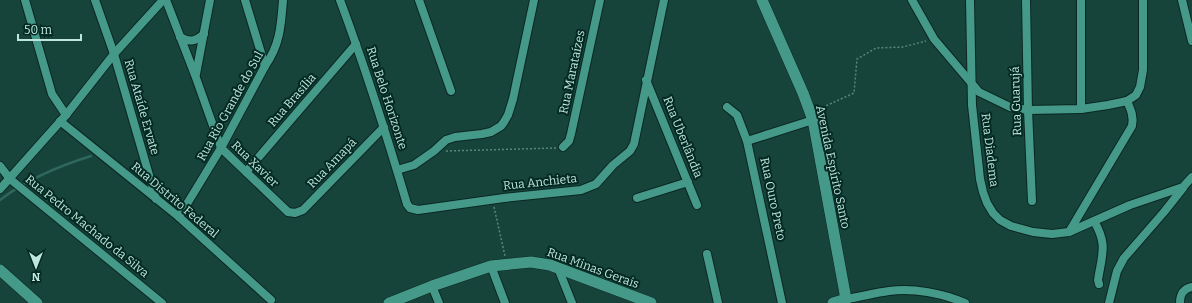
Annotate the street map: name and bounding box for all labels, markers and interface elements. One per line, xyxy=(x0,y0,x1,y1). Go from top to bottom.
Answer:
scale bar xyxy=(18,16,81,42)
text: 50 m xyxy=(24,23,53,37)
street label: Rua Marataízes xyxy=(556,29,588,115)
street label: Rua Belo Horizonte xyxy=(364,45,410,151)
street label: Rua Rio Grande do Sul xyxy=(194,48,266,163)
street label: Rua Ataíde Ervate xyxy=(122,58,162,156)
street label: Rua Guarujá xyxy=(1008,66,1024,136)
street label: Rua Brasília xyxy=(265,70,319,129)
street label: Rua Uberlândia xyxy=(660,94,706,180)
street label: Avenida Espírito Santo xyxy=(813,104,853,230)
street label: Rua Diadema xyxy=(979,112,1002,188)
street label: Rua Amapá xyxy=(305,135,360,191)
street label: Rua Xavier xyxy=(229,138,282,190)
street label: Rua Ouro Preto xyxy=(757,156,789,242)
street label: Rua Distrito Federal xyxy=(128,159,222,241)
street label: Rua Anchieta xyxy=(502,171,578,193)
street label: Rua Pedro Machado da Silva xyxy=(22,172,152,280)
street label: Rua Minas Gerais xyxy=(545,245,641,291)
north arrow xyxy=(16,247,56,287)
text: N xyxy=(31,270,40,283)

